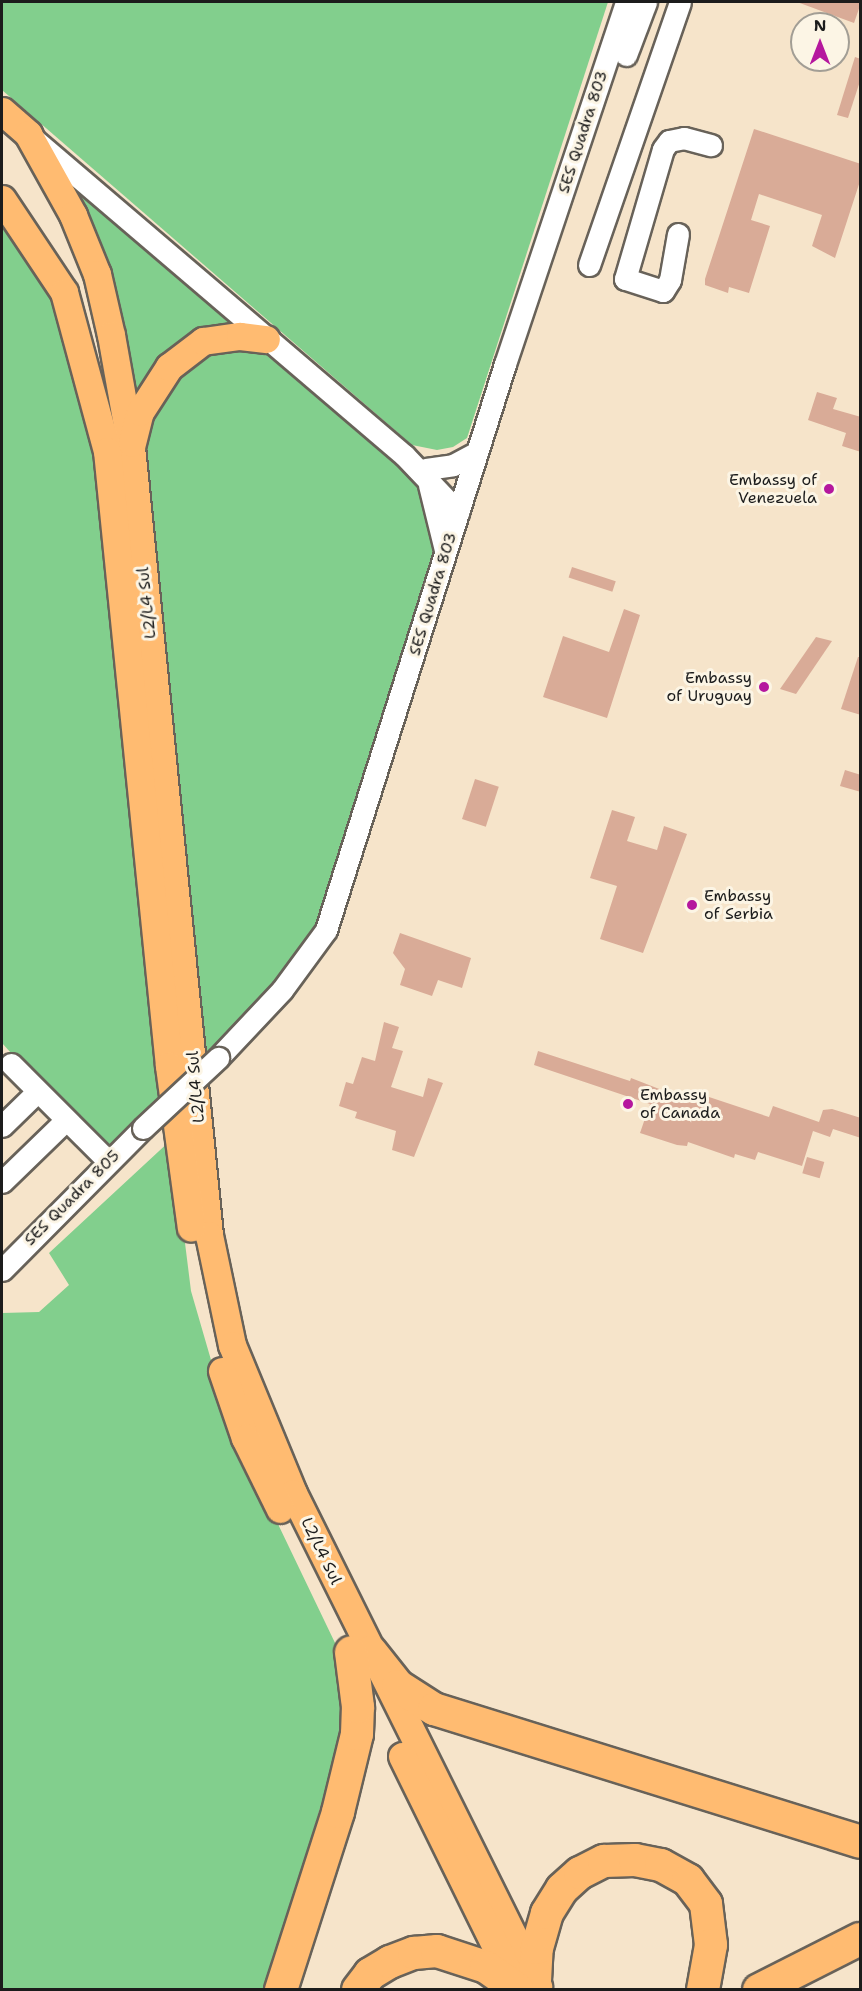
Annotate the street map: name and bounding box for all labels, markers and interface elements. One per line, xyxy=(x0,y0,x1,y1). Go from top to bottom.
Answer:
north arrow xyxy=(790,12,850,72)
text: N xyxy=(814,15,826,36)
street label: SES Quadra 803 xyxy=(554,68,612,196)
place label: Embassy of Venezuela xyxy=(729,470,817,508)
marker: Embassy of Venezuela xyxy=(822,482,836,496)
street label: SES Quadra 803 xyxy=(405,530,461,658)
street label: L2/L4 Sul xyxy=(134,566,160,640)
place label: Embassy of Uruguay xyxy=(666,668,752,706)
marker: Embassy of Uruguay xyxy=(757,680,771,694)
place label: Embassy of Serbia xyxy=(704,886,773,924)
marker: Embassy of Serbia xyxy=(685,898,699,912)
street label: L2/L4 Sul xyxy=(183,1050,209,1124)
place label: Embassy of Canada xyxy=(640,1085,720,1123)
marker: Embassy of Canada xyxy=(621,1097,635,1111)
street label: SES Quadra 805 xyxy=(20,1146,124,1250)
street label: L2/L4 Sul xyxy=(297,1514,345,1588)

